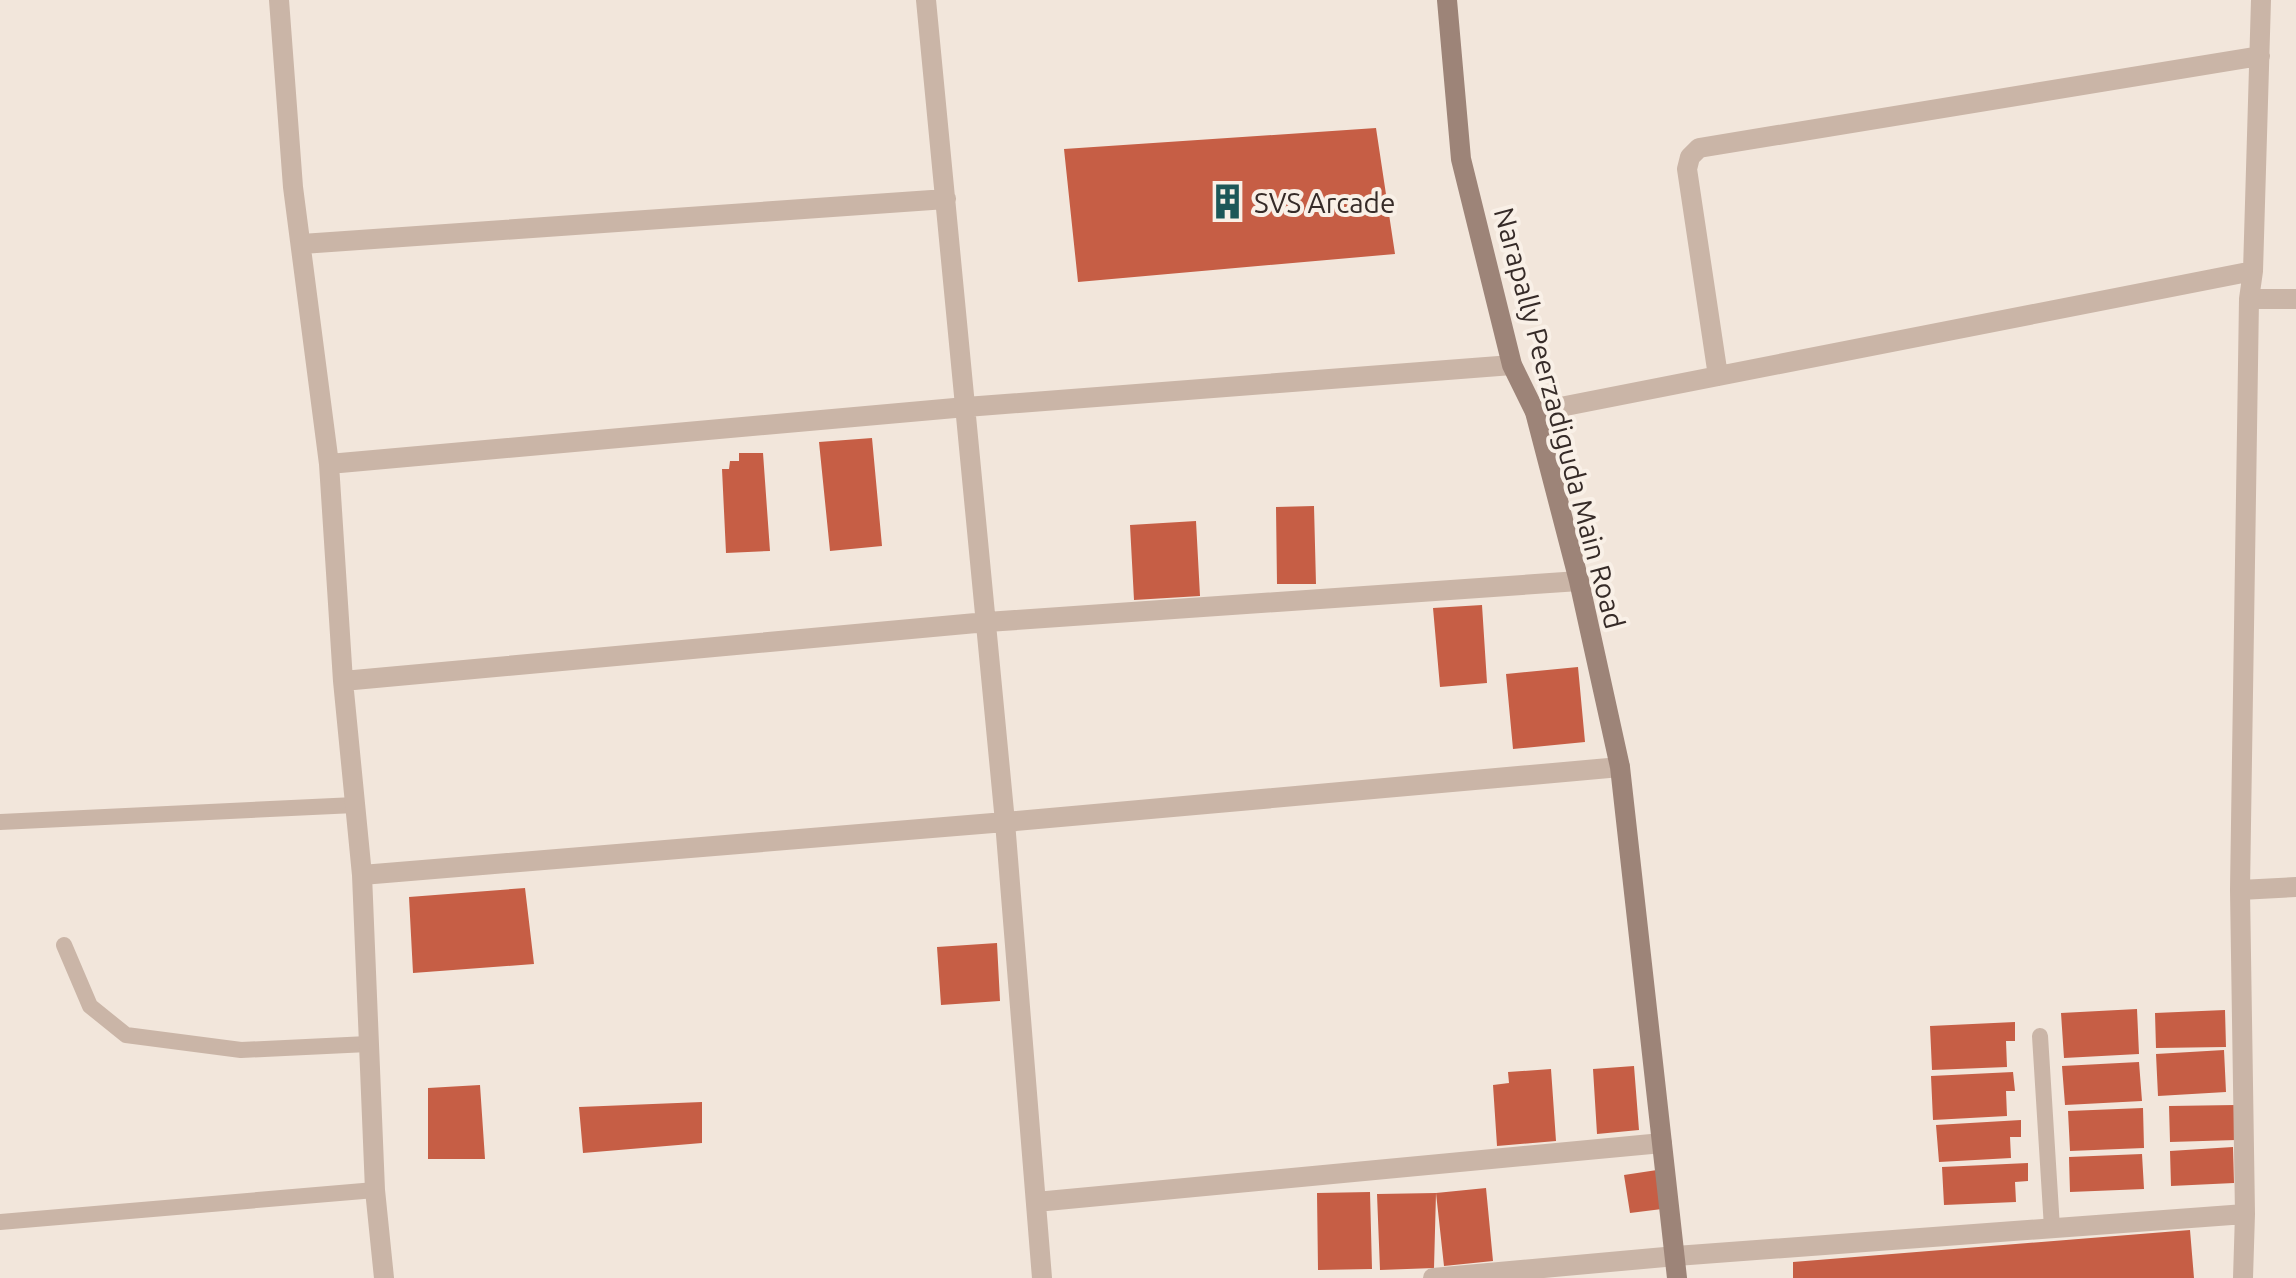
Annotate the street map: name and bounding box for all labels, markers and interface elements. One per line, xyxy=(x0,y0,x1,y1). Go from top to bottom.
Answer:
building icon: SVS Arcade xyxy=(1209,183,1247,221)
place label: SVS Arcade xyxy=(1254,187,1395,218)
street label: Narapally Peerzadiguda Main Road xyxy=(1489,204,1631,632)

